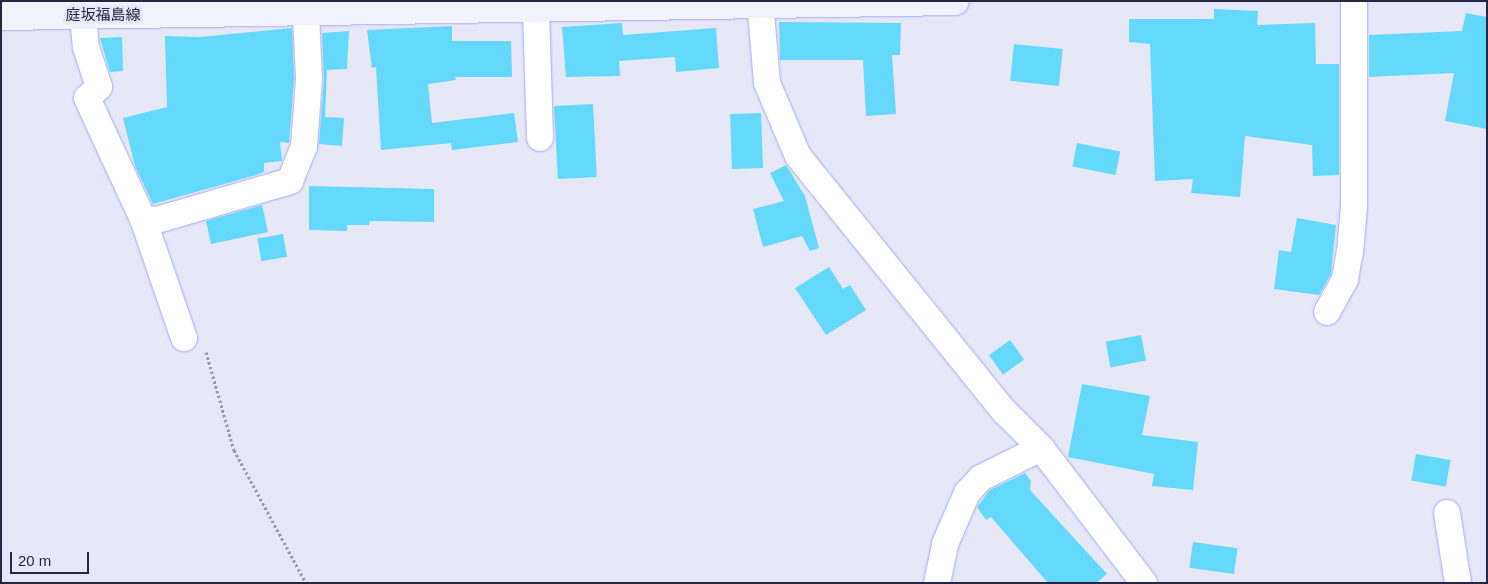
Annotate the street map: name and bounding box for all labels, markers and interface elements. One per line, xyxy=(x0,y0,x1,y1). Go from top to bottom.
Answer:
street label: 庭坂福島線 xyxy=(66,6,140,24)
scale bar xyxy=(12,542,91,574)
text: 20 m xyxy=(18,552,51,569)

